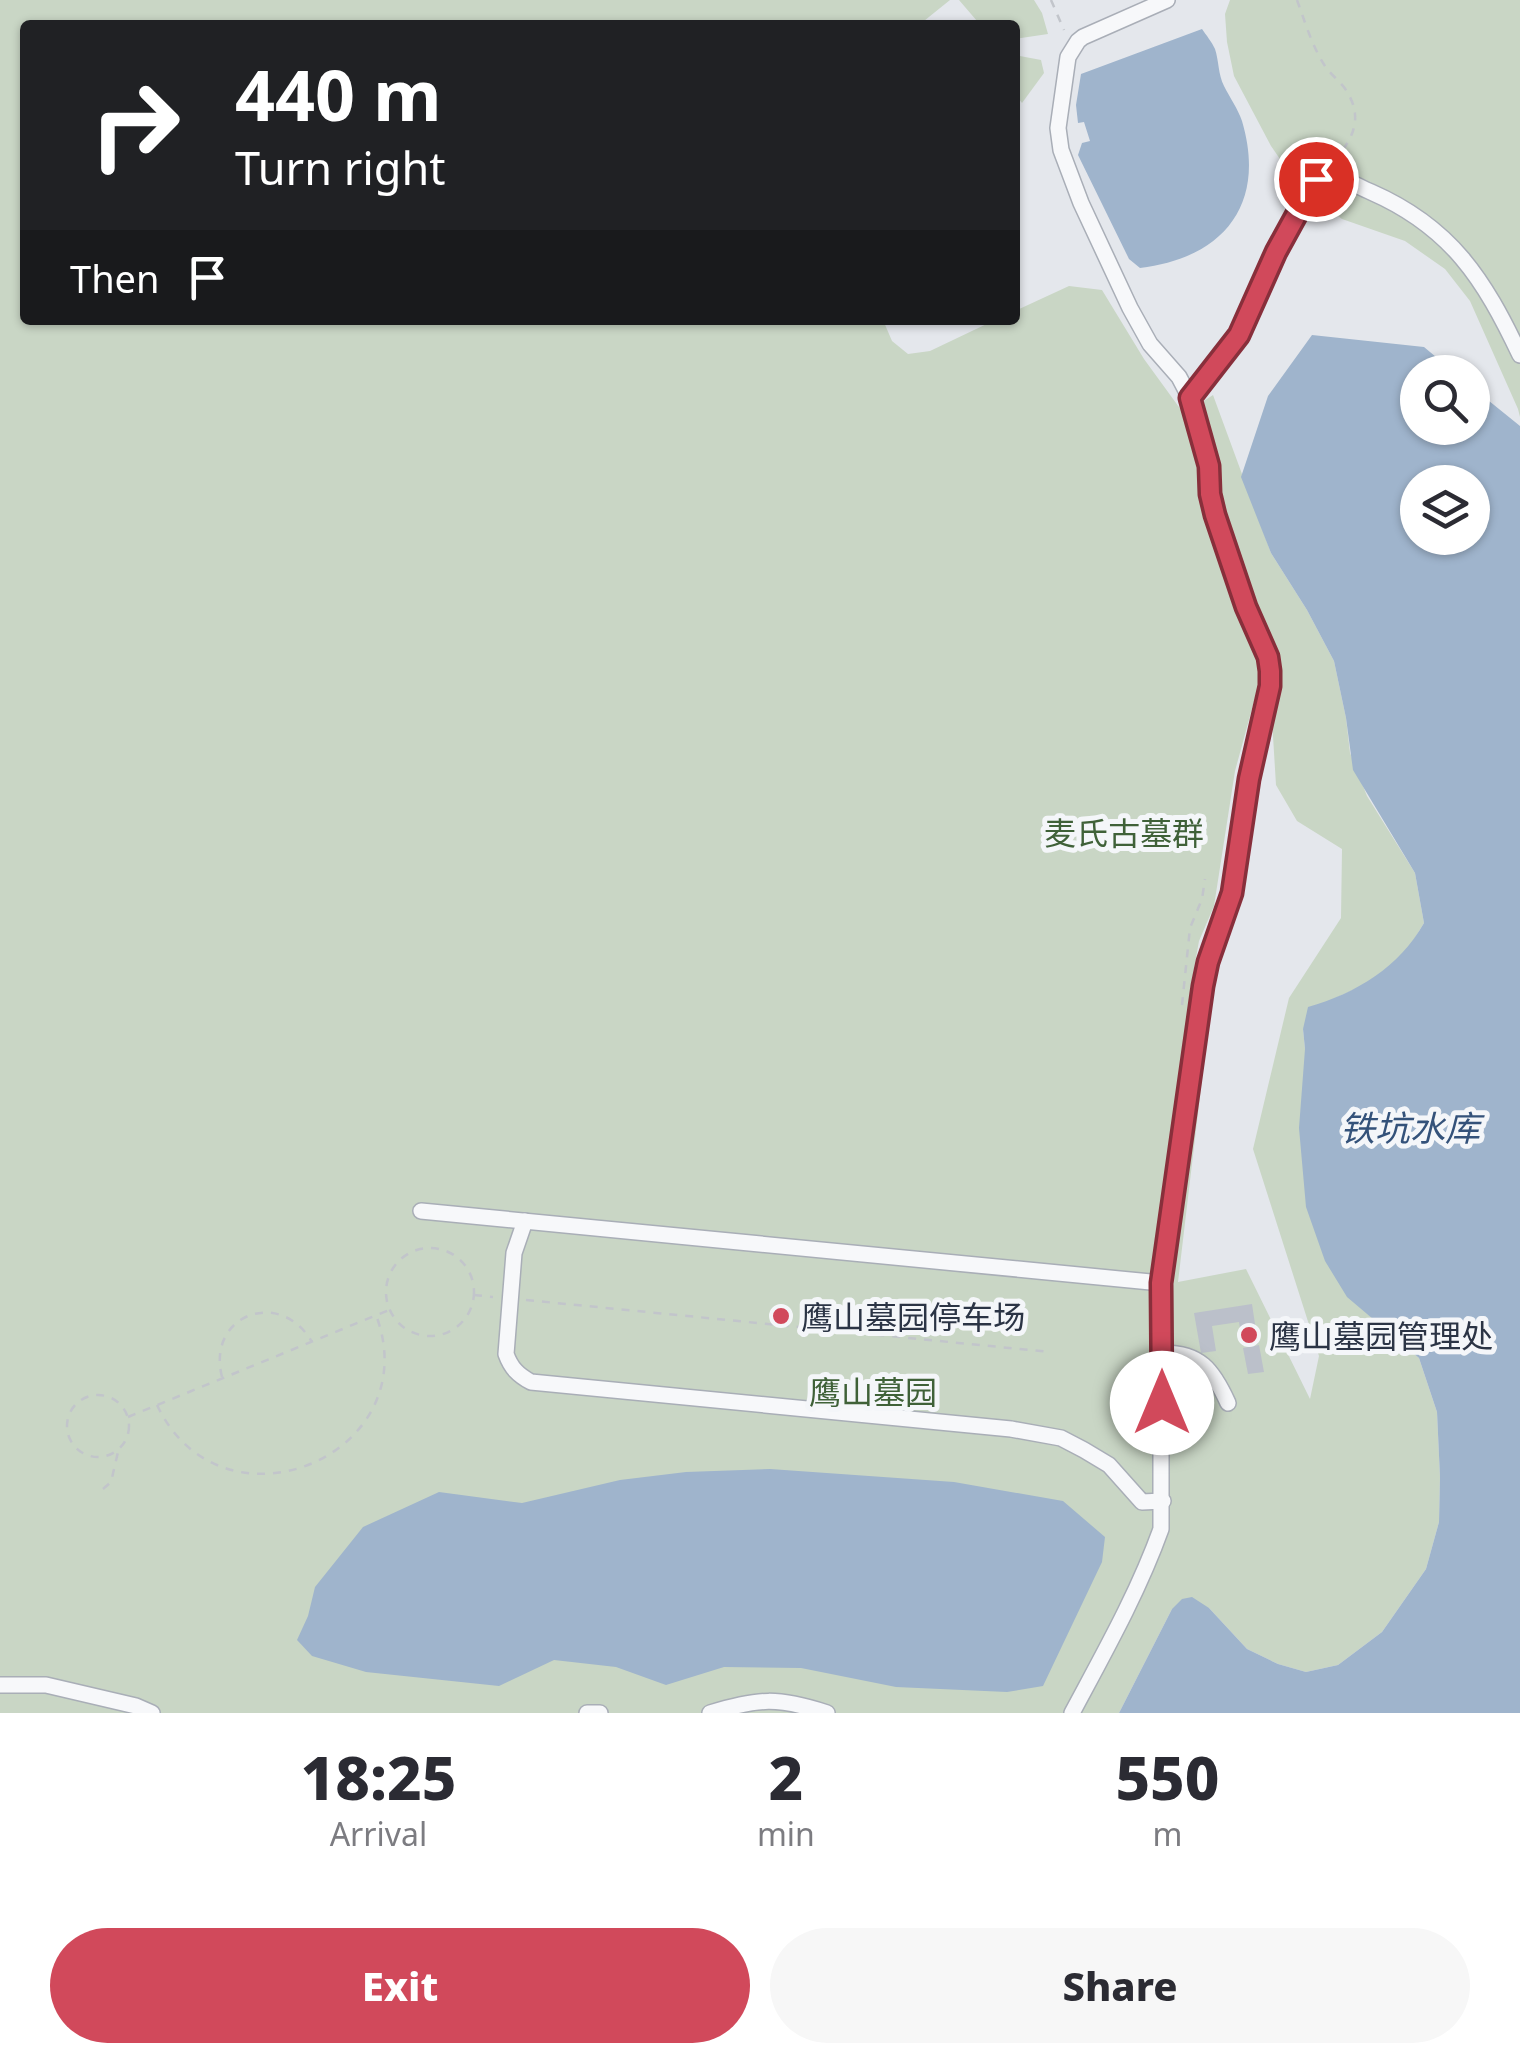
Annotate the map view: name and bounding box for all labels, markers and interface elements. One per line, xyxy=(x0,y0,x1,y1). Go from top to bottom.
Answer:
text: 440 m xyxy=(235,46,442,142)
icon: right xyxy=(70,60,200,190)
text: Turn right xyxy=(235,137,446,198)
pin xyxy=(1274,137,1359,222)
icon: arrive xyxy=(1289,152,1344,207)
icon: arrive xyxy=(180,250,235,305)
text: Then xyxy=(70,252,160,304)
map controls xyxy=(1400,355,1490,555)
button: search xyxy=(1400,355,1490,445)
button: layers xyxy=(1400,465,1490,555)
park label: 麦氏古墓群 xyxy=(1044,811,1204,854)
water label: 铁坑水库 xyxy=(1340,1104,1485,1151)
place label: 鹰山墓园停车场 xyxy=(801,1295,1025,1338)
marker: 鹰山墓园停车场 xyxy=(770,1305,792,1327)
place label: 鹰山墓园管理处 xyxy=(1269,1314,1493,1357)
marker: 鹰山墓园管理处 xyxy=(1238,1324,1260,1346)
position arrow xyxy=(1110,1351,1214,1455)
park label: 鹰山墓园 xyxy=(809,1370,937,1413)
text: 18:25 xyxy=(301,1736,456,1818)
text: 2 xyxy=(769,1736,803,1818)
text: 550 xyxy=(1115,1736,1219,1818)
text: Arrival xyxy=(330,1812,427,1855)
text: min xyxy=(757,1812,815,1855)
text: m xyxy=(1152,1812,1182,1855)
button: Exit xyxy=(50,1928,750,2043)
button: Share xyxy=(770,1928,1470,2043)

